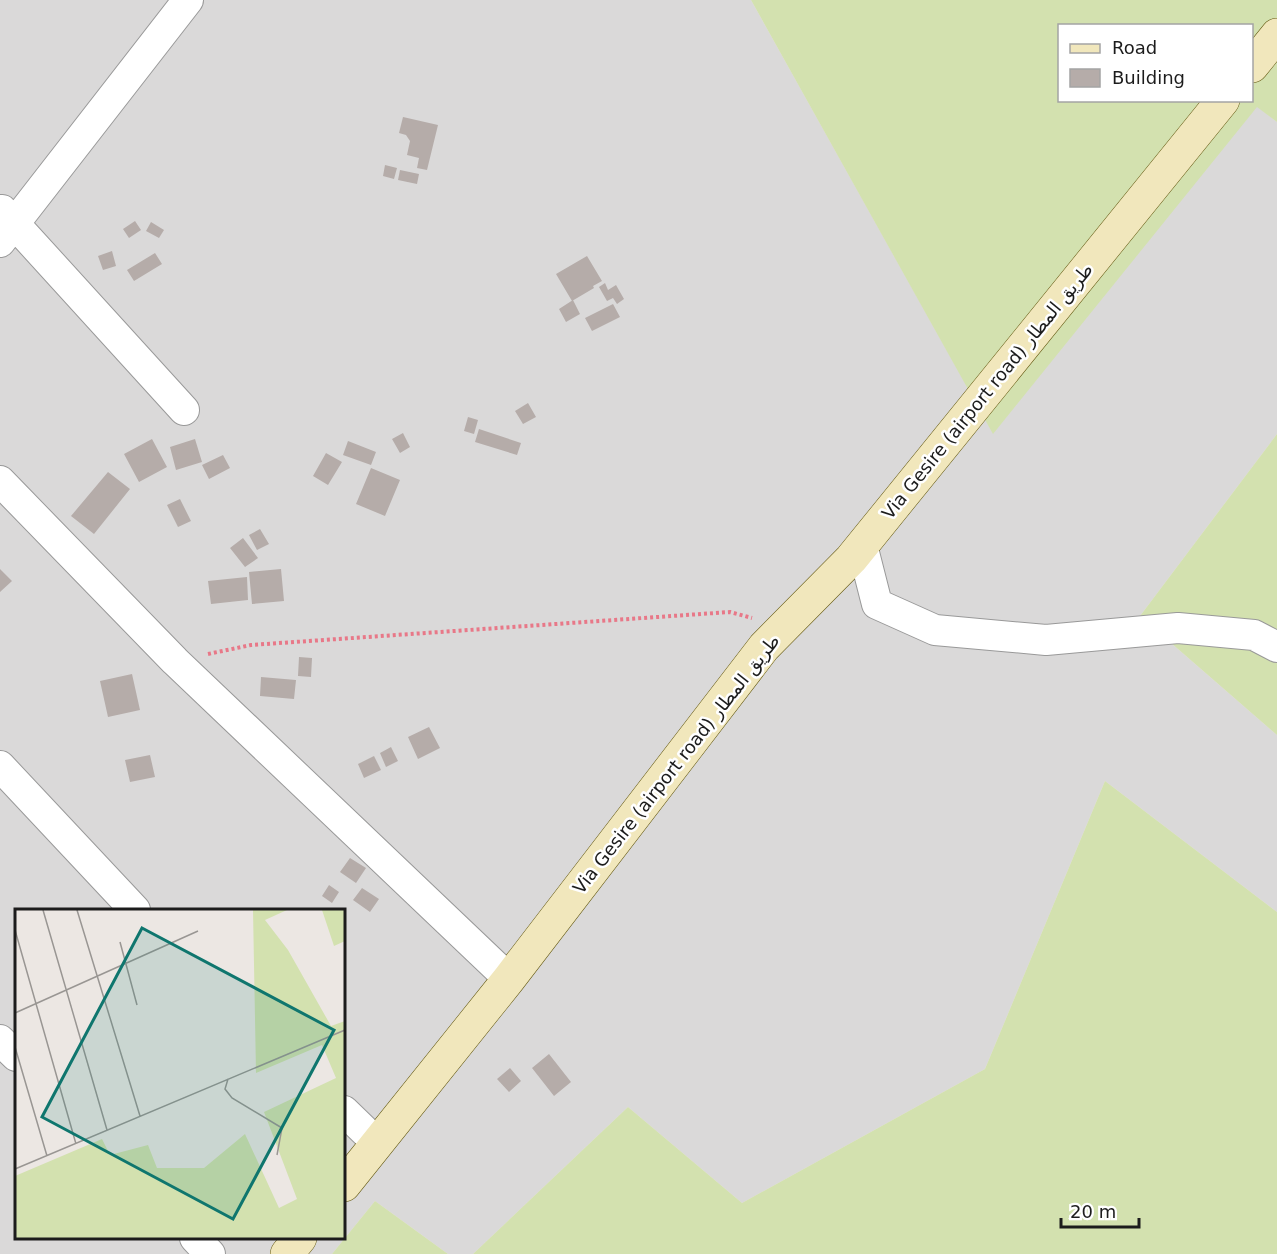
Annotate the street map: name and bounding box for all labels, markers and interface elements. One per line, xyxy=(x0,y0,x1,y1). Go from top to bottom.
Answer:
legend xyxy=(1058,24,1253,102)
text: Road xyxy=(1112,37,1157,58)
text: Building xyxy=(1112,67,1185,88)
street label: Via Gesire (airport road) طريق المطار xyxy=(877,259,1098,524)
street label: Via Gesire (airport road) طريق المطار xyxy=(568,630,784,898)
inset map xyxy=(15,909,345,1239)
scale bar xyxy=(1061,1191,1139,1229)
text: 20 m xyxy=(1070,1201,1116,1222)

